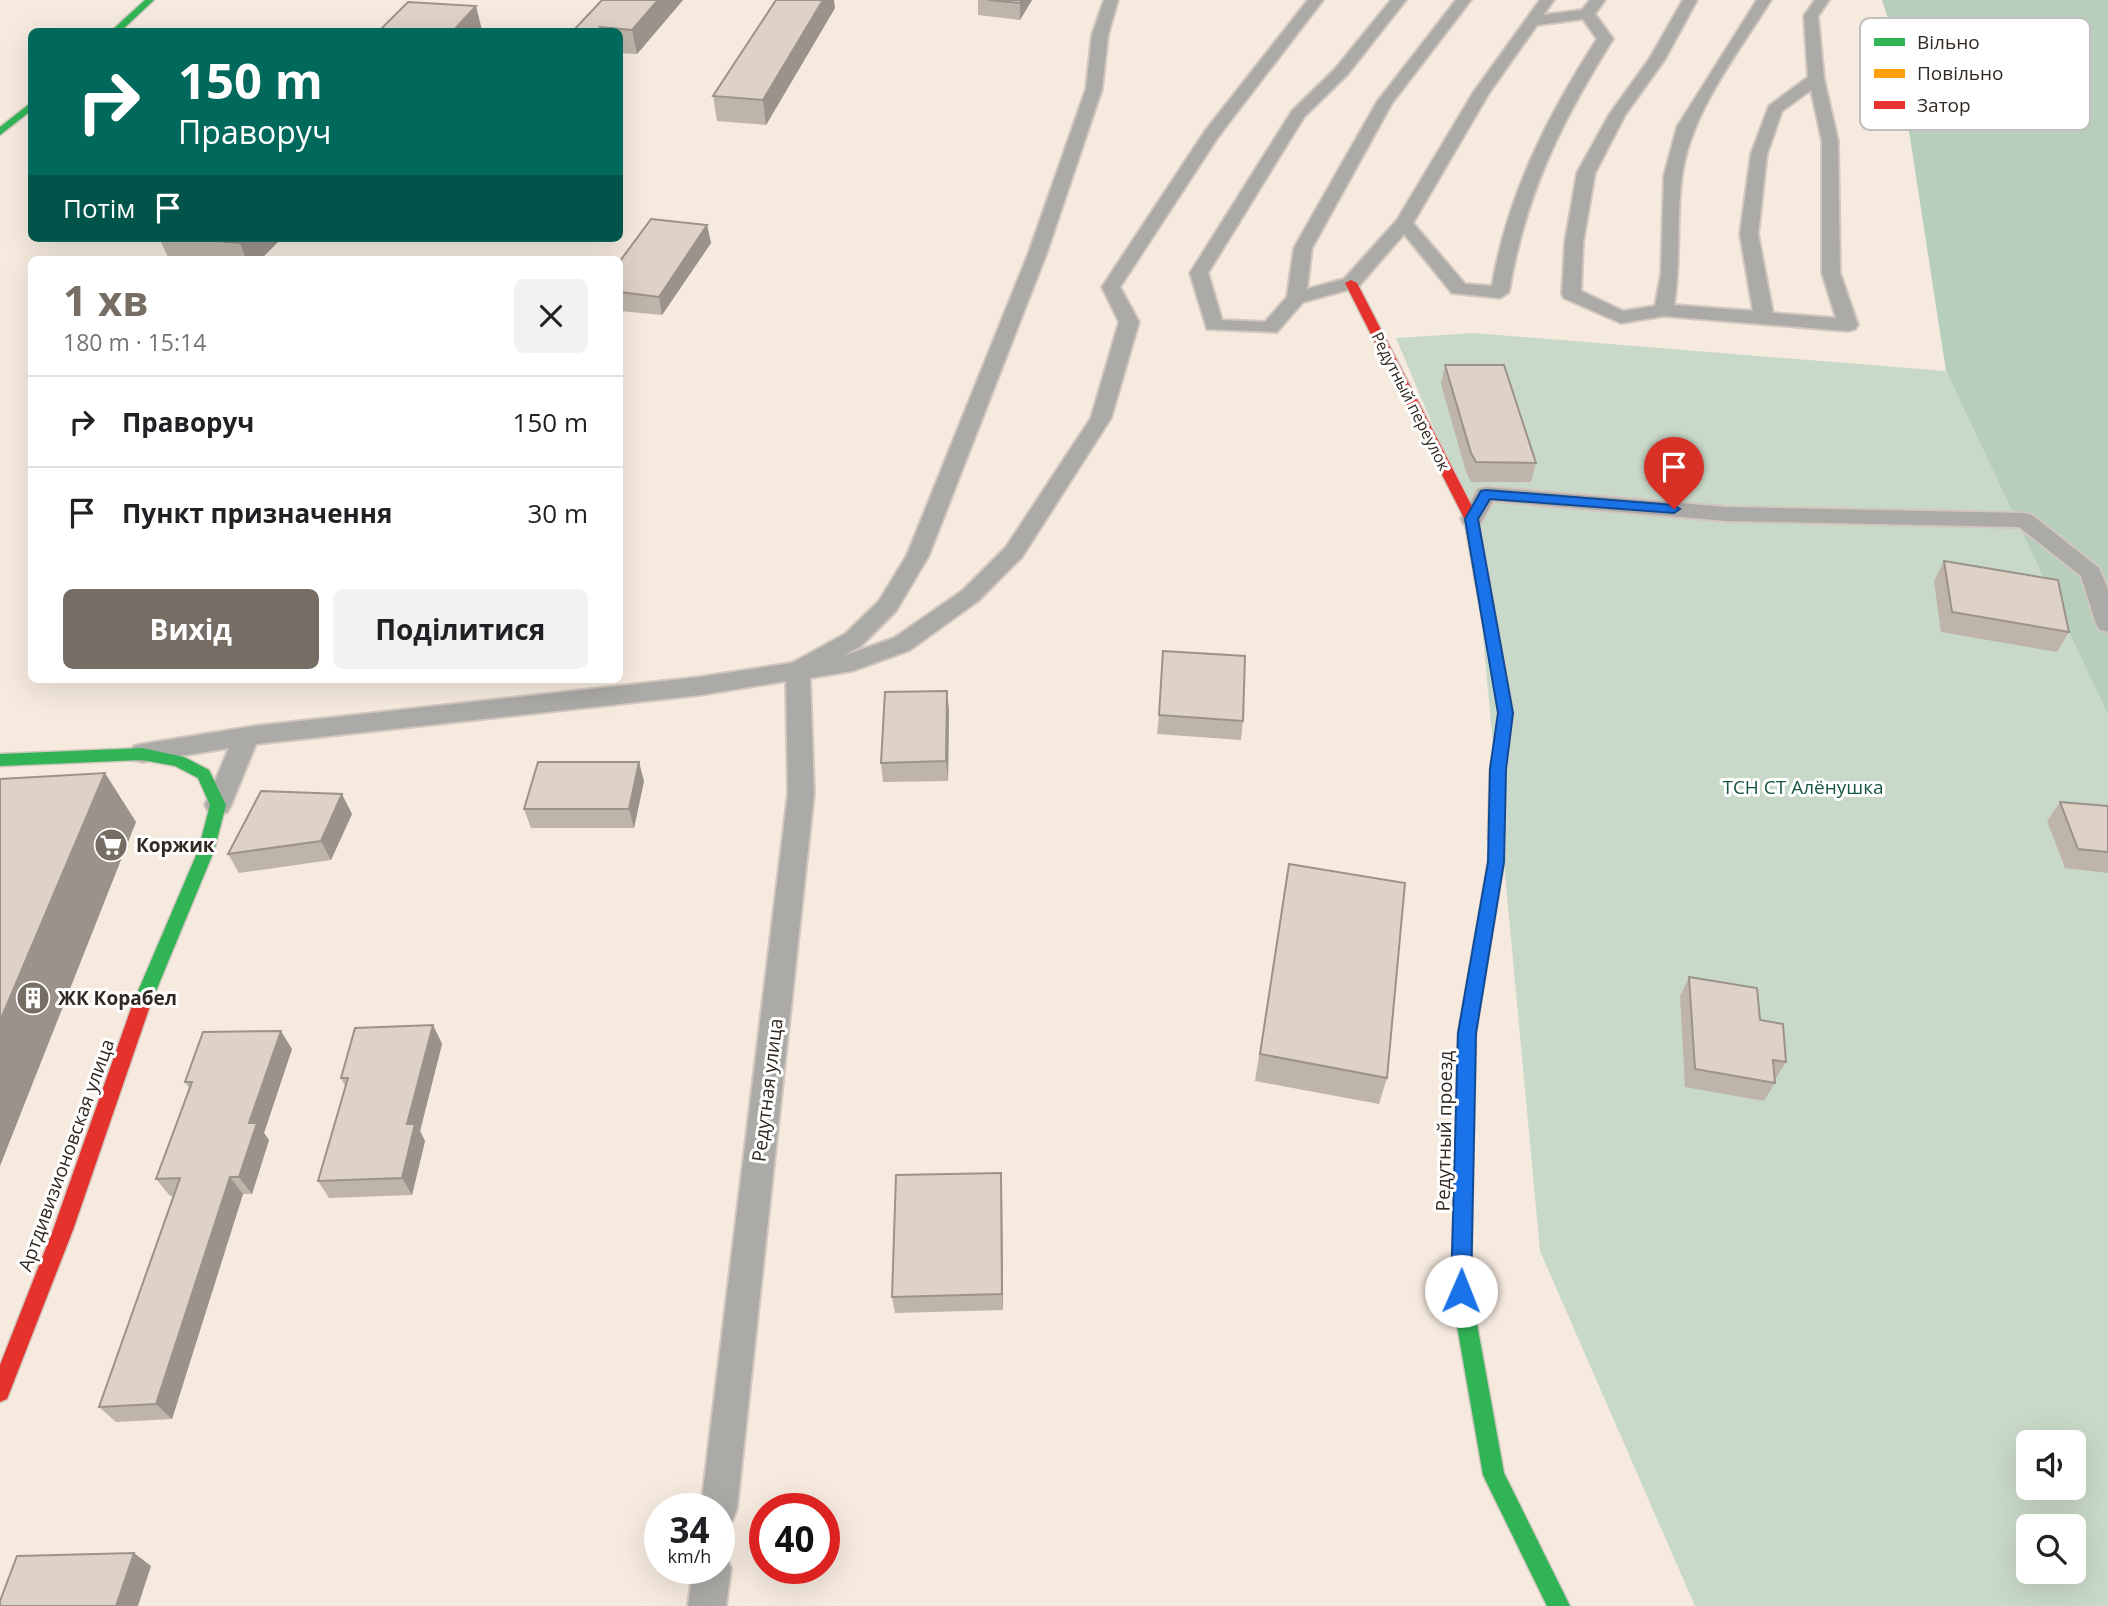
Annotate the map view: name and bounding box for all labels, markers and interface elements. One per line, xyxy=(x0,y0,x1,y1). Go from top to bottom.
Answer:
legend xyxy=(1860,18,2090,130)
text: Вільно xyxy=(1917,29,1980,55)
text: 150 m xyxy=(178,47,323,113)
icon: right xyxy=(63,56,154,147)
text: Повільно xyxy=(1917,60,2004,86)
text: Затор xyxy=(1917,92,1971,118)
text: Праворуч xyxy=(178,110,331,153)
icon: arrive xyxy=(149,189,187,227)
text: Потім xyxy=(63,190,135,226)
text: 1 хв xyxy=(63,271,149,328)
button: close xyxy=(514,279,588,353)
text: 180 m · 15:14 xyxy=(63,326,206,358)
street label: Редутный переулок xyxy=(1367,328,1456,475)
icon: right xyxy=(63,403,101,441)
text: Праворуч xyxy=(122,404,254,440)
text: 150 m xyxy=(513,404,588,440)
pin xyxy=(1644,437,1704,509)
icon: arrive xyxy=(1655,448,1693,486)
icon: arrive xyxy=(63,494,101,532)
text: Пункт призначення xyxy=(122,495,392,531)
text: 30 m xyxy=(527,495,588,531)
button: Вихід xyxy=(63,589,319,669)
button: Поділитися xyxy=(333,589,588,669)
park label: ТСН СТ Алёнушка xyxy=(1722,774,1884,800)
supermarket icon: Коржик xyxy=(92,826,130,864)
place label: Коржик xyxy=(136,832,215,858)
building icon: ЖК Корабел xyxy=(14,979,52,1017)
place label: ЖК Корабел xyxy=(58,985,177,1011)
street label: Редутная улица xyxy=(745,1017,789,1163)
street label: Артдивизионовская улица xyxy=(12,1035,120,1275)
street label: Редутный проезд xyxy=(1430,1050,1458,1212)
position arrow xyxy=(1424,1254,1498,1328)
map controls xyxy=(2016,1430,2086,1584)
button: sound xyxy=(2016,1430,2086,1500)
speed limit sign: 40 xyxy=(749,1493,840,1584)
text: 34 xyxy=(669,1506,710,1553)
button: search xyxy=(2016,1514,2086,1584)
text: km/h xyxy=(668,1544,711,1568)

